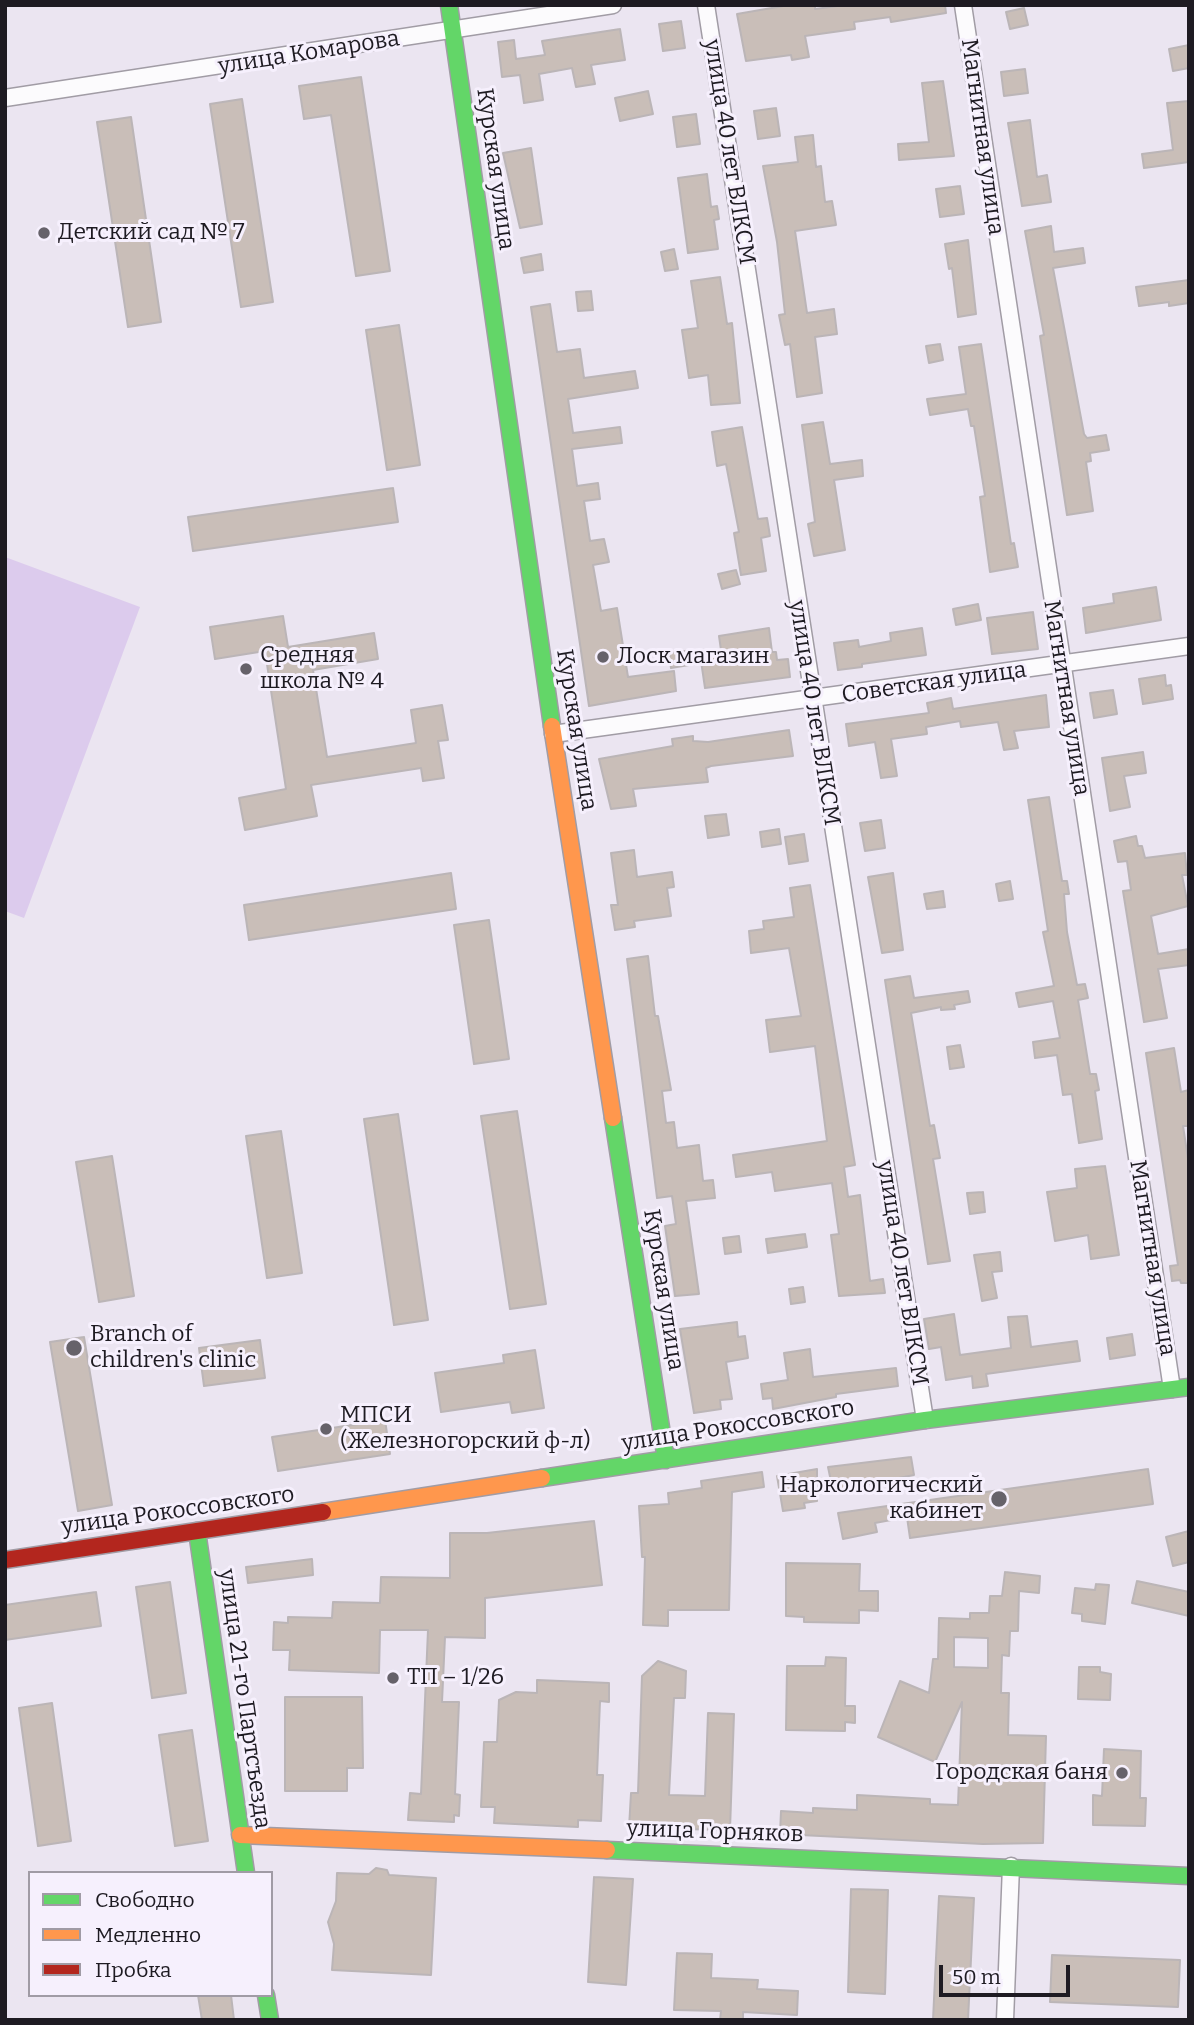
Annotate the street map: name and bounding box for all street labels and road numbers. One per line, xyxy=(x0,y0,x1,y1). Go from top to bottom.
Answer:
street label: улица Комарова xyxy=(216,25,402,81)
street label: улица 40 лет ВЛКСМ xyxy=(698,37,760,267)
street label: Магнитная улица xyxy=(955,37,1009,237)
street label: Курская улица xyxy=(470,86,520,252)
street label: улица 40 лет ВЛКСМ xyxy=(783,598,845,828)
street label: Магнитная улица xyxy=(1037,598,1095,798)
street label: Курская улица xyxy=(550,647,602,813)
street label: Советская улица xyxy=(840,656,1028,710)
street label: улица 40 лет ВЛКСМ xyxy=(871,1158,933,1388)
street label: Магнитная улица xyxy=(1123,1158,1181,1358)
street label: Курская улица xyxy=(637,1207,689,1373)
street label: улица Рокоссовского xyxy=(620,1394,856,1458)
street label: улица Рокоссовского xyxy=(60,1481,296,1541)
street label: улица 21-го Партсъезда xyxy=(212,1567,276,1831)
street label: улица Горняков xyxy=(626,1815,804,1849)

